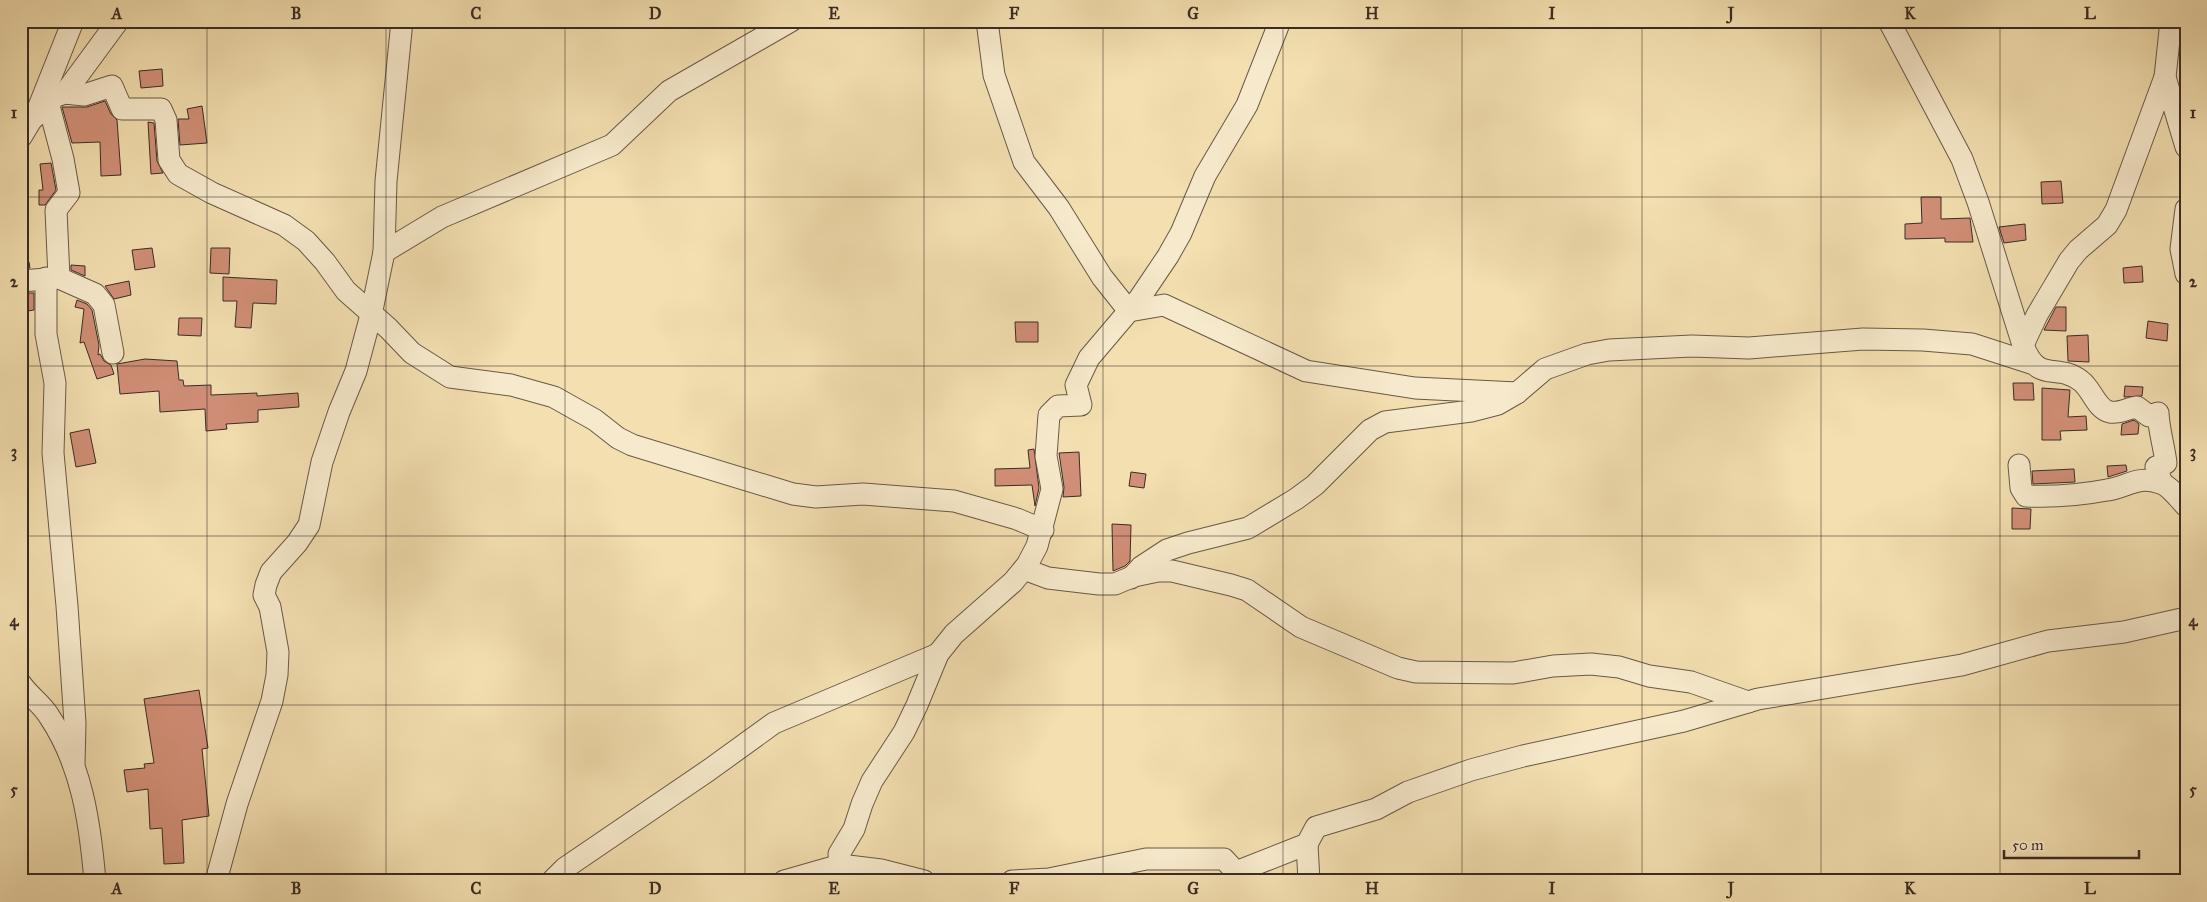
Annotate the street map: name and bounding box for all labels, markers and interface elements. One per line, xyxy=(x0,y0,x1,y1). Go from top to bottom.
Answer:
text: A xyxy=(111,4,123,23)
text: B xyxy=(291,4,301,23)
text: C xyxy=(471,4,482,23)
text: D xyxy=(649,4,662,23)
text: E xyxy=(828,4,840,23)
text: F xyxy=(1009,4,1020,23)
text: G xyxy=(1187,4,1199,23)
text: H xyxy=(1365,4,1379,23)
text: I xyxy=(1549,4,1556,23)
text: J xyxy=(1726,4,1735,24)
text: K xyxy=(1904,4,1916,23)
text: L xyxy=(2084,4,2096,23)
text: 1 xyxy=(11,103,18,122)
text: 1 xyxy=(2190,103,2197,122)
text: 2 xyxy=(10,272,19,291)
text: 2 xyxy=(2189,272,2198,291)
text: 3 xyxy=(11,442,17,462)
text: 3 xyxy=(2190,442,2196,462)
text: 4 xyxy=(10,611,20,631)
text: 4 xyxy=(2189,611,2199,631)
text: 5 xyxy=(10,780,18,799)
text: 5 xyxy=(2189,780,2197,799)
scale bar xyxy=(2004,827,2140,859)
text: 50 m xyxy=(2012,836,2044,854)
text: A xyxy=(111,879,123,898)
text: B xyxy=(291,879,301,898)
text: C xyxy=(471,879,482,898)
text: D xyxy=(649,879,662,898)
text: E xyxy=(828,879,840,898)
text: F xyxy=(1009,879,1020,898)
text: G xyxy=(1187,879,1199,898)
text: H xyxy=(1365,879,1379,898)
text: I xyxy=(1549,879,1556,898)
text: J xyxy=(1726,879,1735,899)
text: K xyxy=(1904,879,1916,898)
text: L xyxy=(2084,879,2096,898)

